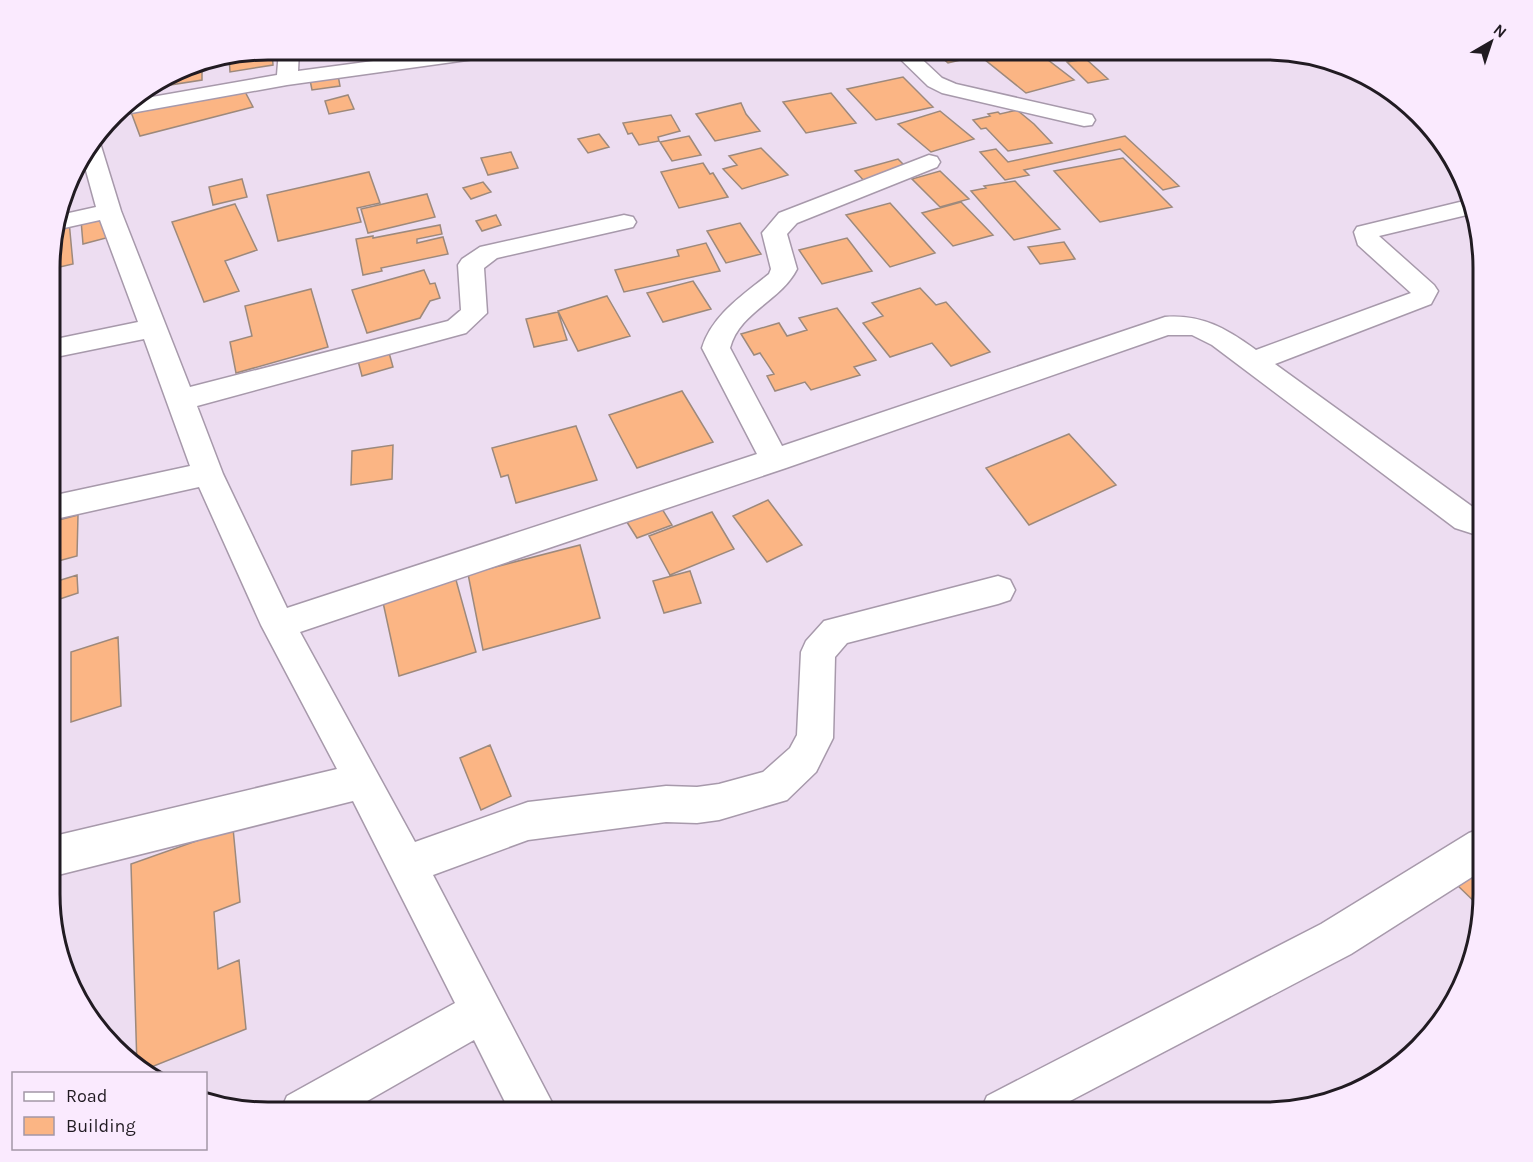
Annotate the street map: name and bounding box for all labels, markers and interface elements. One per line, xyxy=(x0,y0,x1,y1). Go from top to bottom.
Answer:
north arrow xyxy=(1461,12,1521,72)
text: N xyxy=(1490,20,1511,42)
legend xyxy=(12,1072,207,1150)
text: Road xyxy=(66,1085,107,1107)
text: Building xyxy=(66,1115,136,1137)

